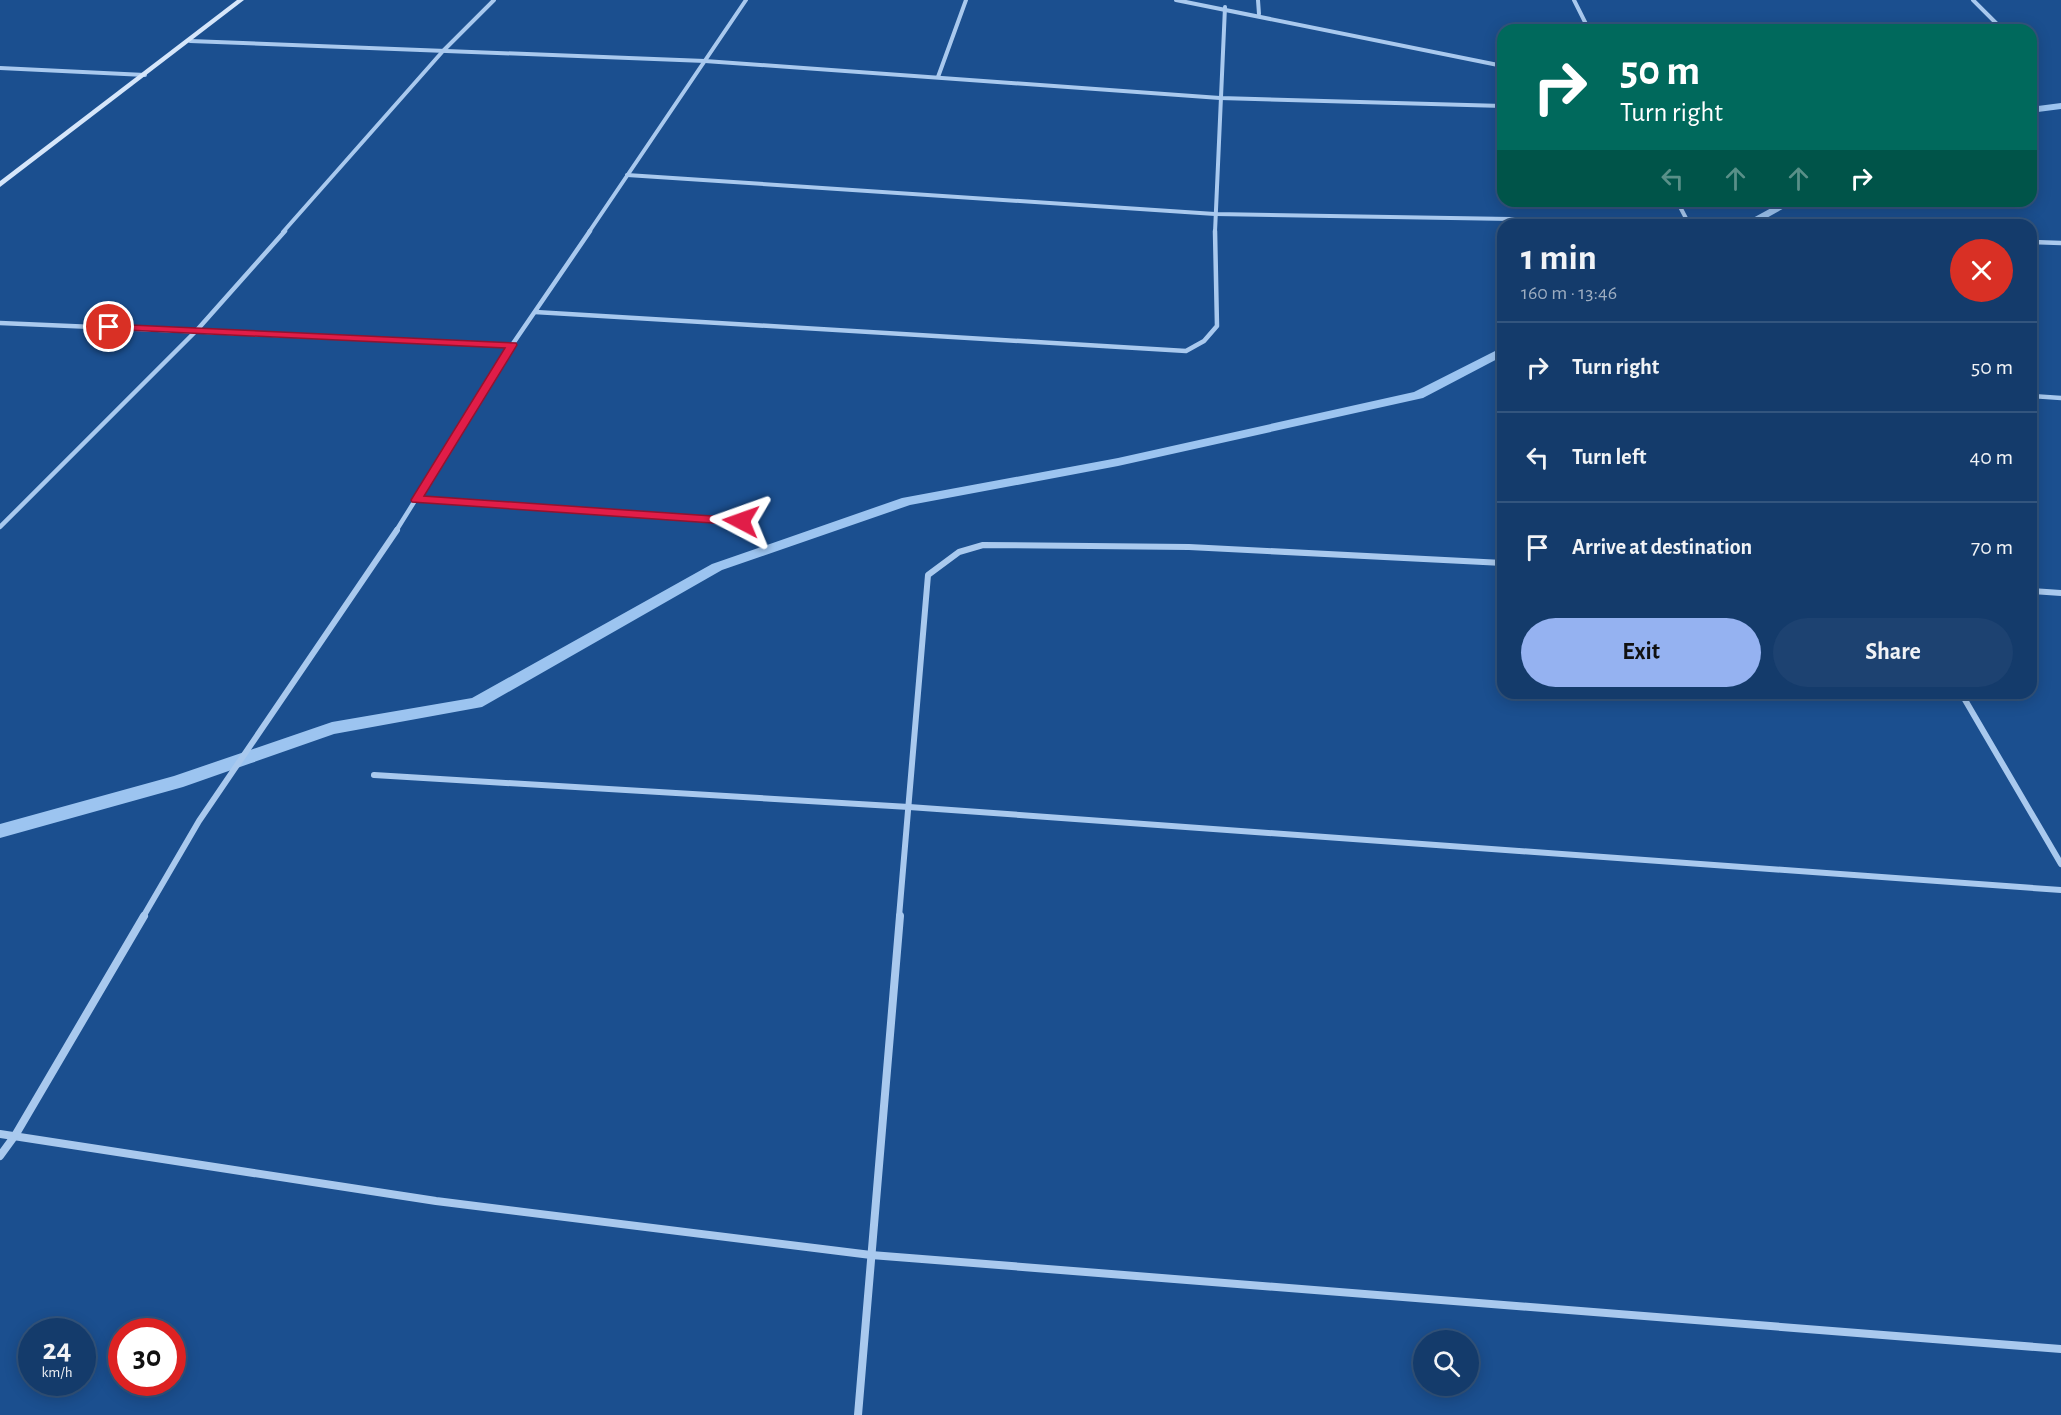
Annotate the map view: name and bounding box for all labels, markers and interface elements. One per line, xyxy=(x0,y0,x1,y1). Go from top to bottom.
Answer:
icon: right xyxy=(1521,48,1599,126)
text: 50 m xyxy=(1620,50,1700,92)
text: Turn right xyxy=(1620,99,1723,126)
icon: left xyxy=(1656,162,1689,195)
icon: ahead xyxy=(1719,162,1752,195)
icon: ahead xyxy=(1782,162,1815,195)
icon: right xyxy=(1845,162,1878,195)
button: close xyxy=(1950,239,2013,302)
text: 1 min xyxy=(1521,240,1597,276)
text: 160 m · 13:46 xyxy=(1521,283,1617,303)
pin xyxy=(83,301,134,352)
icon: arrive xyxy=(92,310,125,343)
icon: right xyxy=(1521,351,1554,384)
text: Turn right xyxy=(1572,356,1659,378)
text: 50 m xyxy=(1971,356,2013,378)
icon: left xyxy=(1521,441,1554,474)
text: Turn left xyxy=(1572,446,1646,468)
text: 40 m xyxy=(1970,446,2013,468)
position arrow xyxy=(709,489,773,553)
icon: arrive xyxy=(1521,531,1554,564)
text: Arrive at destination xyxy=(1572,536,1752,558)
text: 70 m xyxy=(1971,536,2013,558)
button: Exit xyxy=(1521,618,1761,687)
button: Share xyxy=(1773,618,2013,687)
speed limit sign: 30 xyxy=(108,1318,186,1396)
map controls xyxy=(1413,1330,1479,1396)
button: search xyxy=(1413,1330,1479,1396)
text: 24 xyxy=(42,1335,72,1365)
text: km/h xyxy=(42,1365,72,1380)

